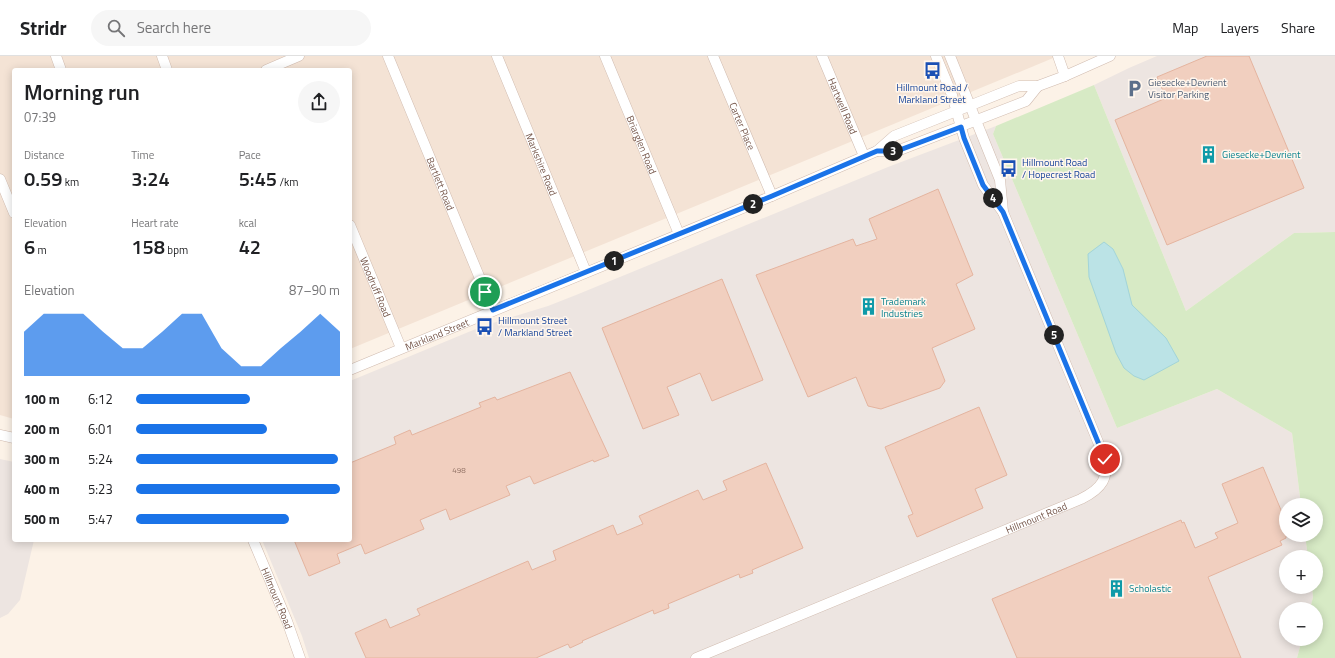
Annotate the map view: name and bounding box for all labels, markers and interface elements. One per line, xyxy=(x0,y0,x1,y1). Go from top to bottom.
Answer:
search box xyxy=(91,10,371,46)
text: Stridr xyxy=(20,13,67,42)
text: Search here xyxy=(137,16,211,39)
icon: search xyxy=(105,17,127,39)
text: Map xyxy=(1172,17,1198,38)
text: Layers xyxy=(1220,17,1259,38)
text: Share xyxy=(1281,17,1315,38)
bus stop icon: Hillmount Road / Markland Street xyxy=(922,60,942,80)
text: Morning run xyxy=(24,75,140,109)
street label: Hartwell Road xyxy=(824,75,861,136)
place label: Giesecke+Devrient Visitor Parking xyxy=(1148,75,1227,102)
parking icon: Giesecke+Devrient Visitor Parking xyxy=(1125,78,1145,98)
place label: Hillmount Road / Markland Street xyxy=(896,80,968,107)
button: share xyxy=(298,81,340,123)
street label: Carter Place xyxy=(725,100,759,153)
text: 07:39 xyxy=(24,107,56,127)
street label: Briarglen Road xyxy=(623,113,660,176)
street label: Markshire Road xyxy=(522,131,561,198)
pin: 3 xyxy=(883,141,903,161)
text: 3 xyxy=(890,143,896,159)
building icon: Giesecke+Devrient xyxy=(1199,144,1219,164)
text: Distance xyxy=(24,147,64,163)
text: Time xyxy=(131,147,154,163)
text: Pace xyxy=(239,147,261,163)
place label: Giesecke+Devrient xyxy=(1222,147,1301,162)
street label: Bartlett Road xyxy=(423,155,458,213)
place label: Hillmount Road / Hopecrest Road xyxy=(1022,155,1095,182)
bus stop icon: Hillmount Road / Hopecrest Road xyxy=(999,158,1019,178)
text: 0.59 xyxy=(24,163,62,194)
text: 3:24 xyxy=(131,163,170,194)
text: 5:45 xyxy=(239,163,277,194)
text: km xyxy=(62,174,79,190)
text: /km xyxy=(277,174,298,190)
pin: 4 xyxy=(983,188,1003,208)
text: 4 xyxy=(990,190,996,206)
pin: 2 xyxy=(743,194,763,214)
text: 2 xyxy=(750,196,756,212)
text: Elevation xyxy=(24,215,67,231)
text: Heart rate xyxy=(131,215,179,231)
text: kcal xyxy=(239,215,257,231)
text: 6 xyxy=(24,231,35,262)
text: 158 xyxy=(131,231,165,262)
text: 42 xyxy=(239,231,261,262)
text: m xyxy=(35,242,47,258)
text: bpm xyxy=(165,242,188,258)
pin: 1 xyxy=(604,251,624,271)
text: 1 xyxy=(611,253,617,269)
street label: Woodruff Road xyxy=(356,255,394,319)
pin xyxy=(468,275,502,309)
text: Elevation xyxy=(24,280,75,300)
text: 87–90 m xyxy=(289,280,340,300)
icon: arrive xyxy=(474,281,496,303)
place label: Trademark Industries xyxy=(881,294,926,321)
building icon: Trademark Industries xyxy=(858,297,878,317)
place label: Hillmount Street / Markland Street xyxy=(498,313,572,340)
street label: Markland Street xyxy=(403,315,472,354)
bus stop icon: Hillmount Street / Markland Street xyxy=(475,316,495,336)
pin: 5 xyxy=(1044,325,1064,345)
text: 5 xyxy=(1051,327,1057,343)
text: 100 m xyxy=(24,389,60,409)
text: 6:12 xyxy=(88,389,113,409)
text: 200 m xyxy=(24,419,60,439)
text: 6:01 xyxy=(88,419,113,439)
pin xyxy=(1088,442,1122,476)
icon: check xyxy=(1094,448,1116,470)
text: 300 m xyxy=(24,449,60,469)
text: 5:24 xyxy=(88,449,113,469)
house number: 498 xyxy=(452,464,466,476)
text: 400 m xyxy=(24,479,60,499)
text: 5:23 xyxy=(88,479,113,499)
map controls xyxy=(1279,498,1323,646)
button: layers xyxy=(1279,498,1323,542)
street label: Hillmount Road xyxy=(1003,499,1069,537)
text: 500 m xyxy=(24,509,60,529)
text: 5:47 xyxy=(88,509,113,529)
button: + xyxy=(1279,550,1323,594)
street label: Hillmount Road xyxy=(257,565,296,631)
building icon: Scholastic xyxy=(1106,578,1126,598)
place label: Scholastic xyxy=(1129,581,1171,596)
button: − xyxy=(1279,602,1323,646)

